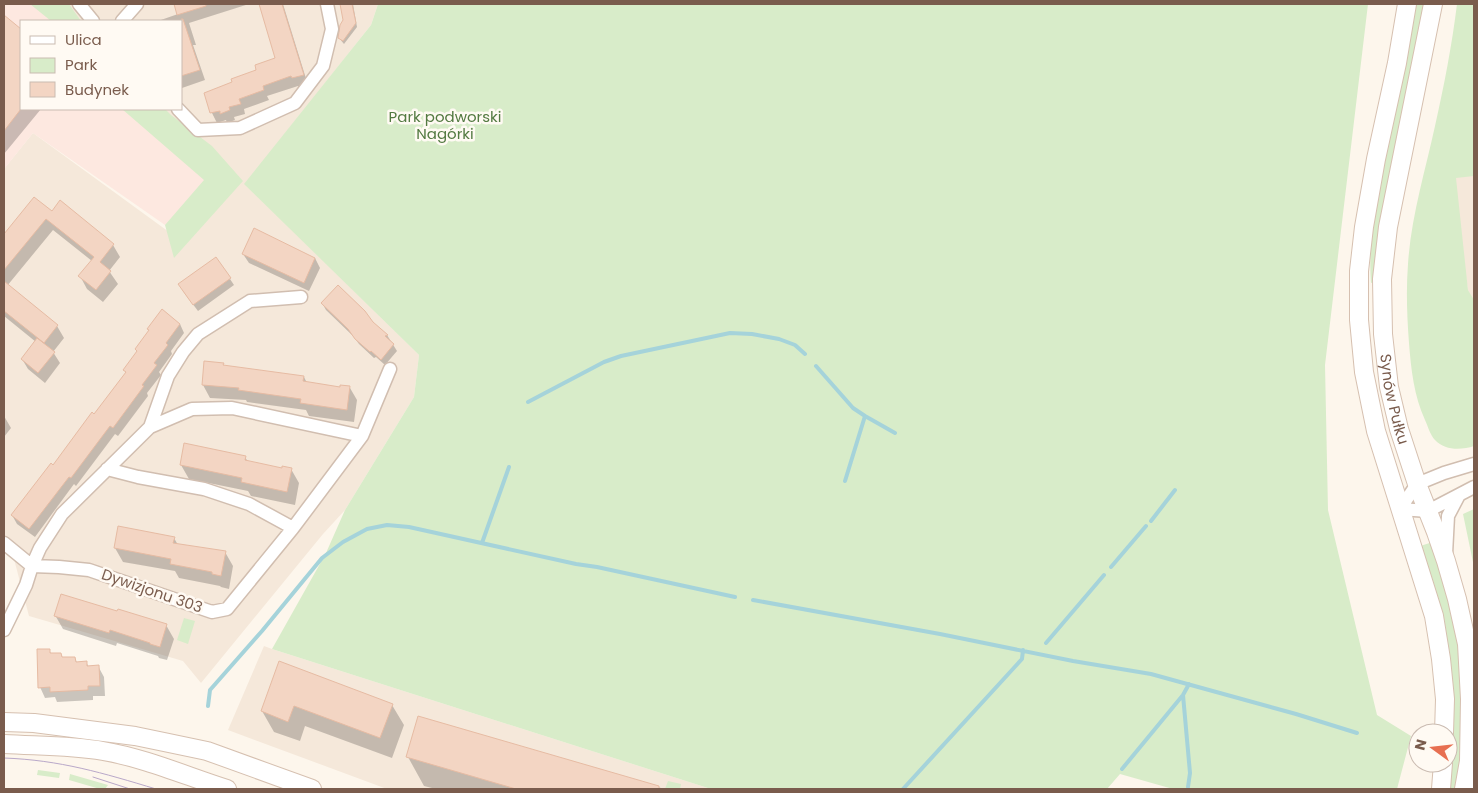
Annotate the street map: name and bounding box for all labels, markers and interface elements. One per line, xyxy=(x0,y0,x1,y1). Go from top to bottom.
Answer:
legend xyxy=(20,20,182,110)
text: Ulica xyxy=(65,29,102,50)
text: Park xyxy=(65,54,97,75)
text: Budynek xyxy=(65,79,129,100)
park label: Park podworski Nagórki xyxy=(389,106,501,144)
street label: Synów Pułku xyxy=(1375,353,1414,447)
street label: Dywizjonu 303 xyxy=(99,563,205,618)
north arrow xyxy=(1408,723,1458,773)
text: N xyxy=(1409,737,1431,752)

